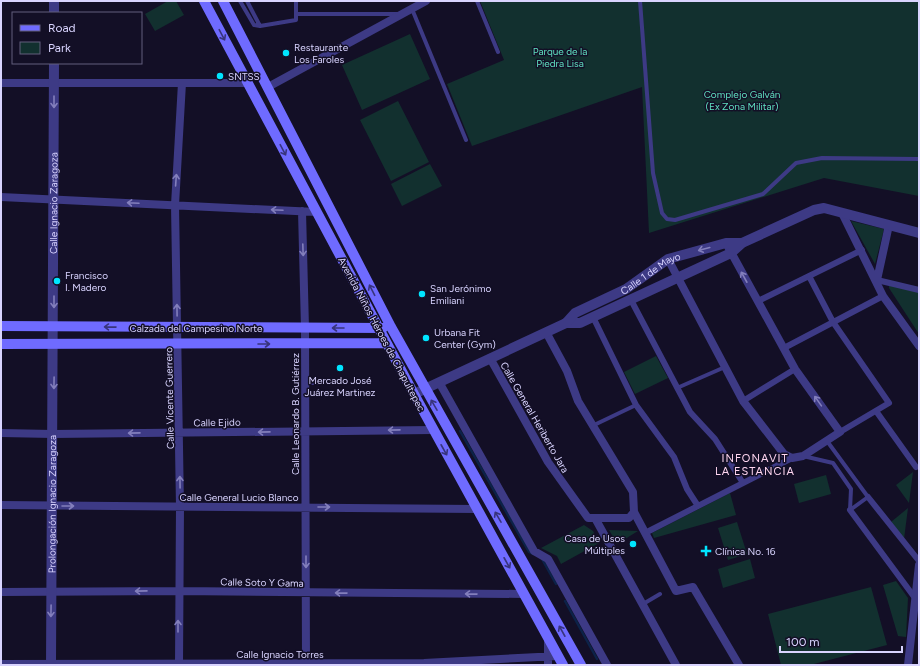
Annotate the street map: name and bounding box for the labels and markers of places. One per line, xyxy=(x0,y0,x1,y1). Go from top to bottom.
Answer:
place label: Restaurante Los Faroles xyxy=(294,41,349,66)
marker: Restaurante Los Faroles xyxy=(281,48,291,58)
place label: SNTSS xyxy=(228,70,260,83)
marker: SNTSS xyxy=(215,71,225,81)
place label: Francisco I. Madero xyxy=(65,269,108,294)
marker: Francisco I. Madero xyxy=(52,276,62,286)
place label: San Jerónimo Emiliani xyxy=(430,282,491,307)
marker: San Jerónimo Emiliani xyxy=(417,289,427,299)
place label: Urbana Fit Center (Gym) xyxy=(434,326,496,351)
marker: Urbana Fit Center (Gym) xyxy=(421,333,431,343)
marker: Mercado José Juárez Martinez xyxy=(335,363,345,373)
place label: Mercado José Juárez Martinez xyxy=(304,374,376,399)
place label: Casa de Usos Múltiples xyxy=(564,532,625,557)
marker: Casa de Usos Múltiples xyxy=(628,539,638,549)
marker: Clínica No. 16 xyxy=(700,545,712,557)
place label: Clínica No. 16 xyxy=(715,545,776,558)

